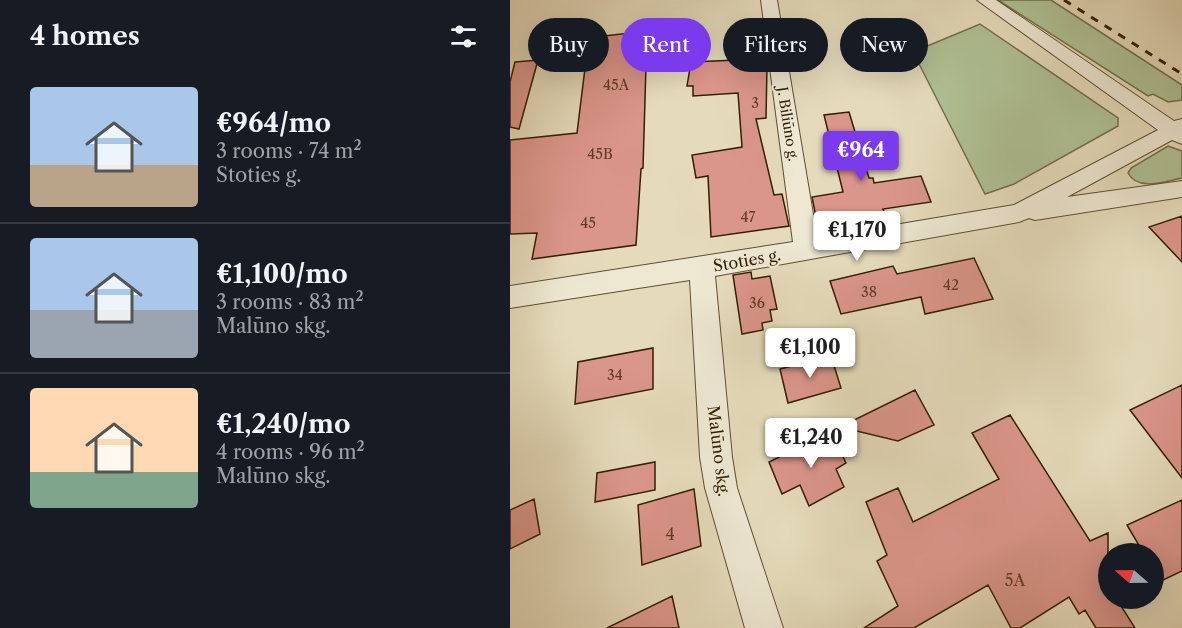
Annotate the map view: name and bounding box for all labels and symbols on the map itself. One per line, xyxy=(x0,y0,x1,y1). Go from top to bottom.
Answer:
house number: 45A xyxy=(603,76,630,94)
street label: J. Biliūno g. xyxy=(773,83,803,163)
house number: 3 xyxy=(751,94,759,112)
pin: €964 xyxy=(825,131,897,182)
house number: 45B xyxy=(587,145,613,163)
house number: 47 xyxy=(741,208,756,226)
pin: €1,170 xyxy=(808,211,906,262)
house number: 45 xyxy=(580,214,596,232)
street label: Stoties g. xyxy=(712,244,782,276)
house number: 42 xyxy=(943,276,959,294)
house number: 38 xyxy=(861,283,877,301)
house number: 36 xyxy=(749,294,765,312)
pin: €1,100 xyxy=(761,328,859,379)
house number: 34 xyxy=(607,366,623,384)
street label: Malūno skg. xyxy=(703,404,735,498)
pin: €1,240 xyxy=(762,418,860,469)
house number: 4 xyxy=(665,524,675,544)
north arrow xyxy=(1098,543,1164,609)
house number: 5A xyxy=(1005,570,1026,590)

